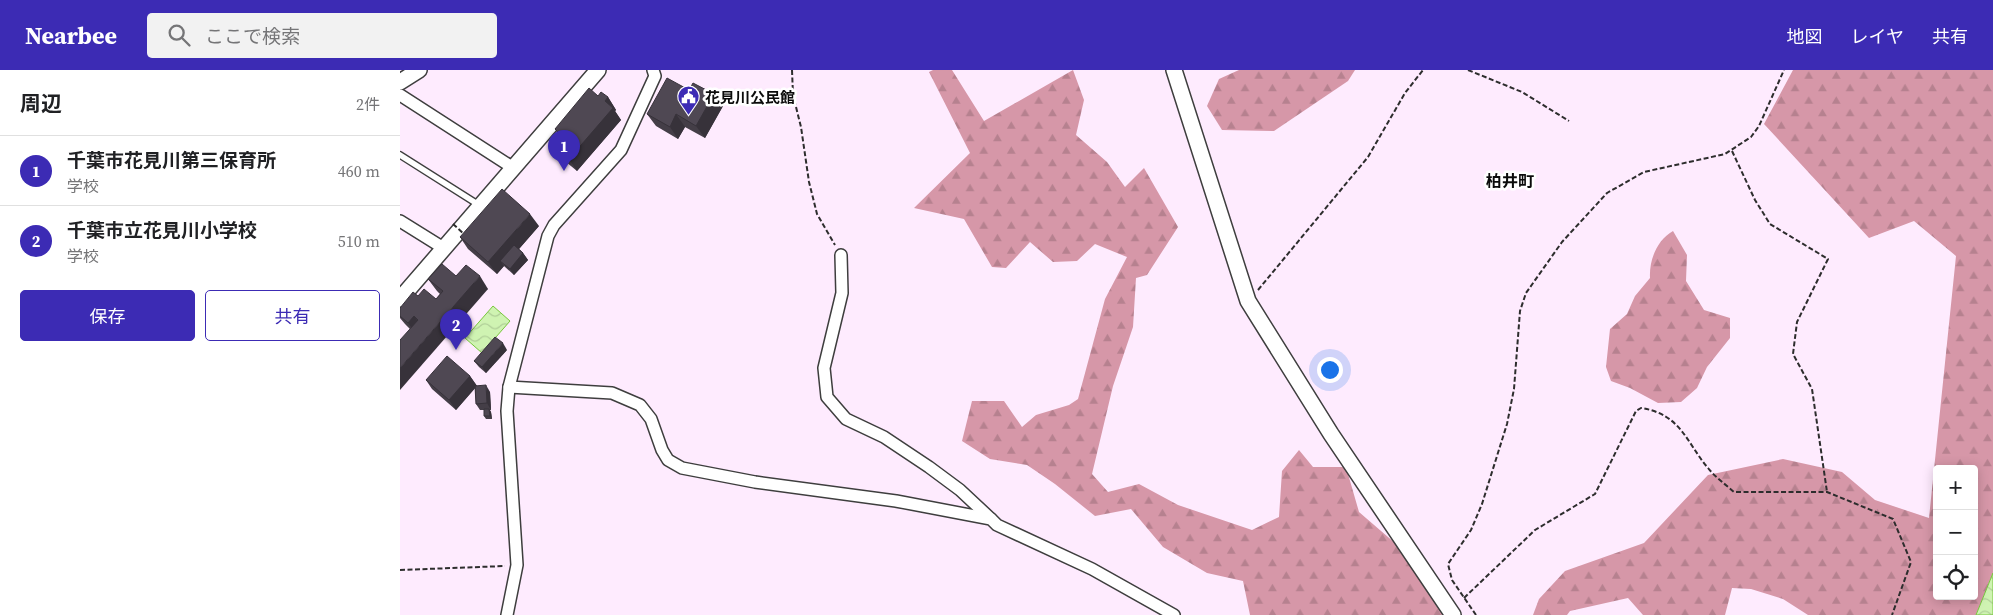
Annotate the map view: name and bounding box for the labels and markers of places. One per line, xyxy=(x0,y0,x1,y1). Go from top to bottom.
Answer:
public building icon: 花見川公民館 xyxy=(677,85,701,116)
place label: 花見川公民館 xyxy=(705,87,795,108)
pin: 1 xyxy=(548,130,580,171)
pin: 2 xyxy=(440,309,472,350)

